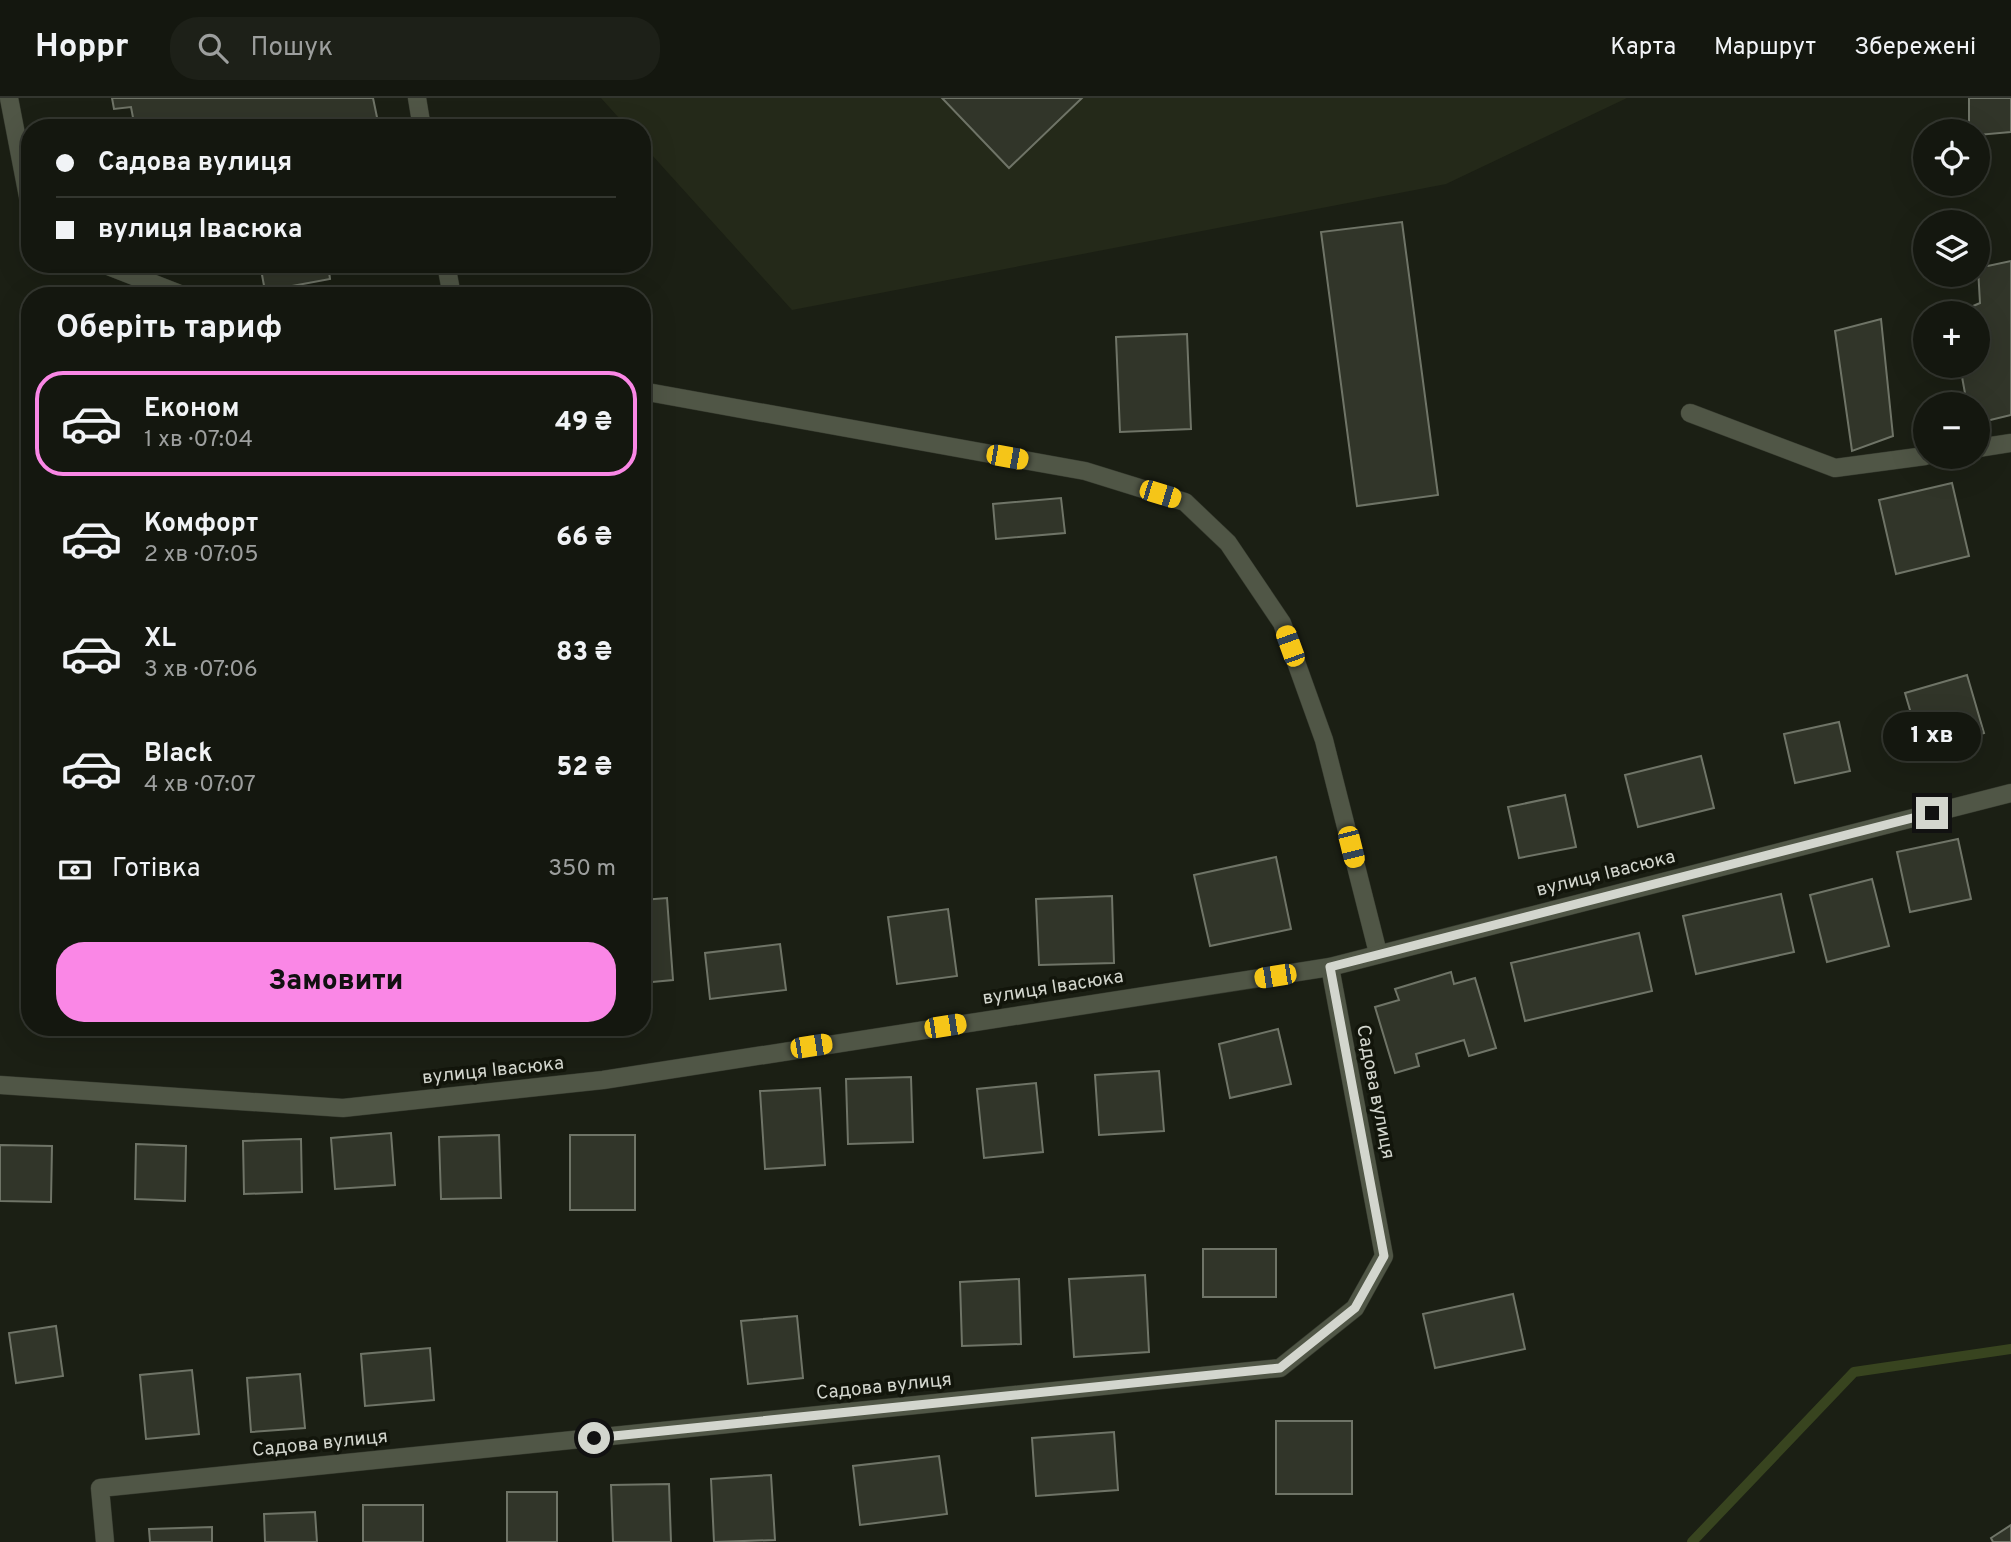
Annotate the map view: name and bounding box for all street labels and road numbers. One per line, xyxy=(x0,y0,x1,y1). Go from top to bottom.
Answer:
street label: вулиця Івасюка xyxy=(1534,845,1678,903)
street label: вулиця Івасюка xyxy=(981,965,1125,1011)
street label: Садова вулиця xyxy=(1350,1023,1400,1161)
street label: вулиця Івасюка xyxy=(421,1052,565,1090)
street label: Садова вулиця xyxy=(815,1368,953,1406)
street label: Садова вулиця xyxy=(251,1425,389,1463)

